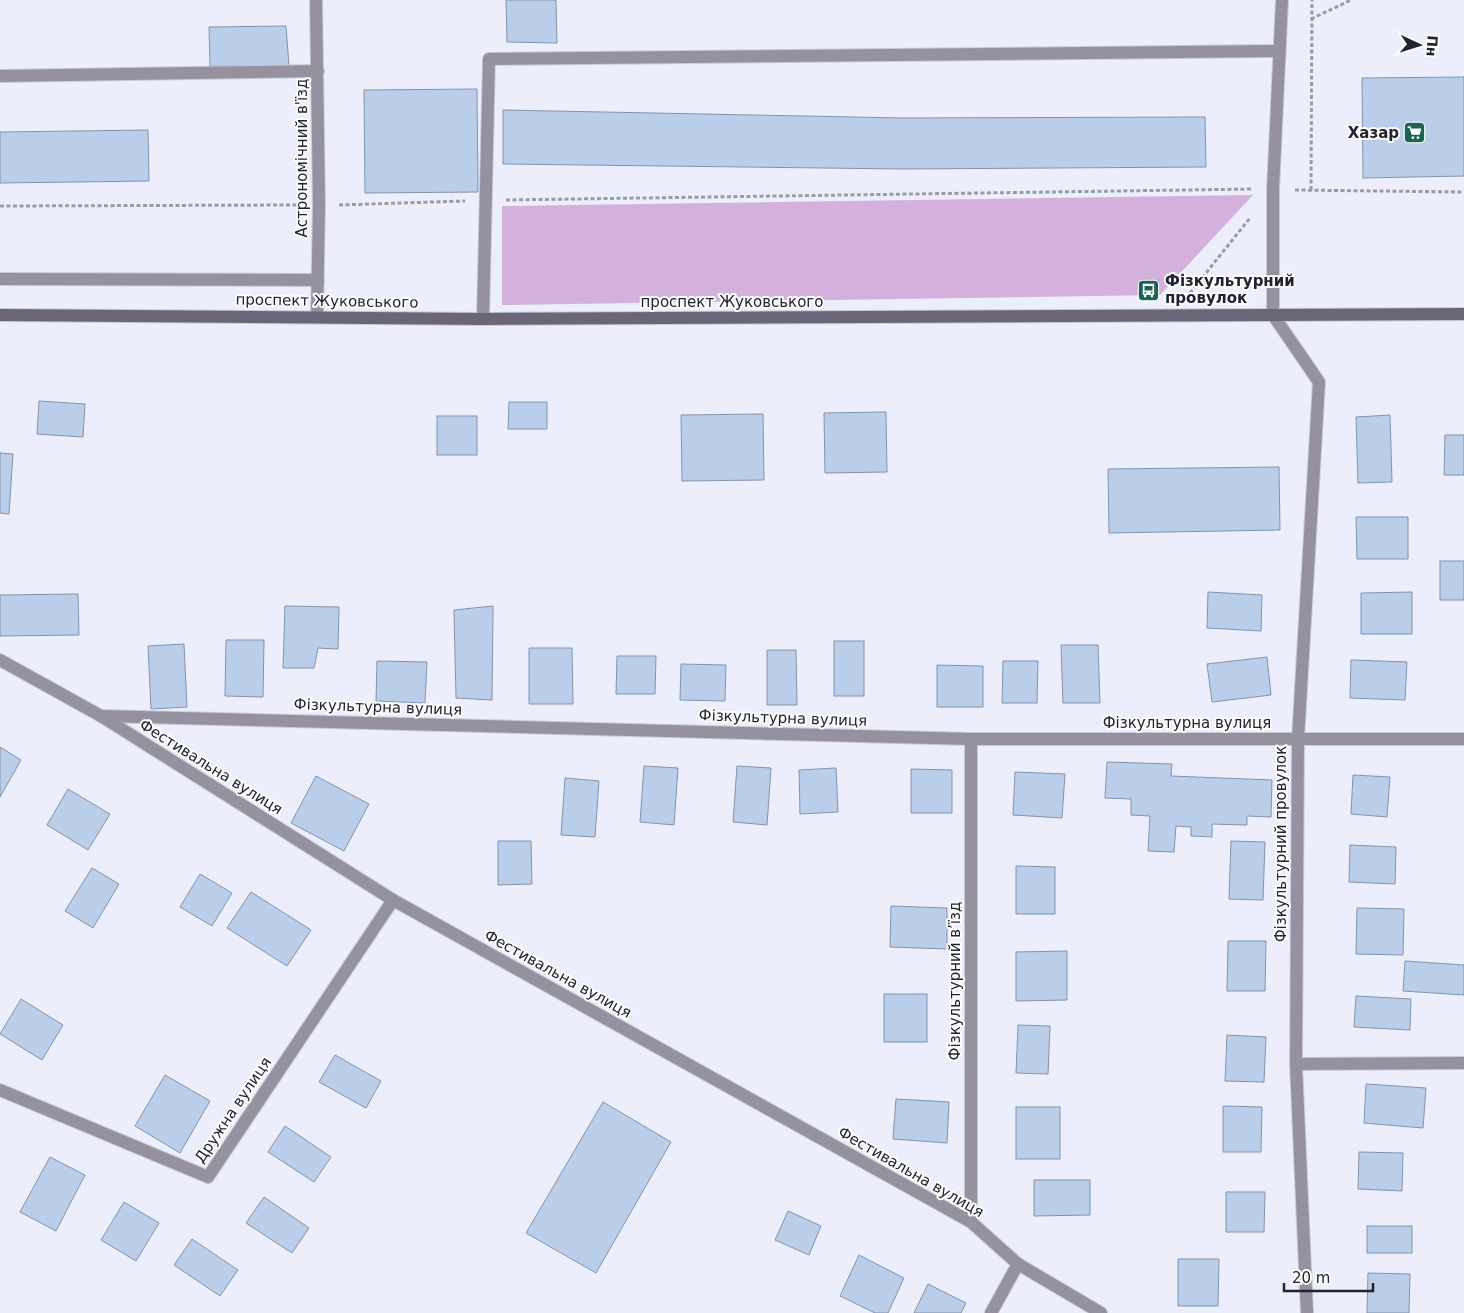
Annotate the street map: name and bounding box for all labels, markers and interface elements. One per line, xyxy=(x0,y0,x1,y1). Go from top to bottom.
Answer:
north arrow xyxy=(1394,20,1444,70)
text: Пн xyxy=(1423,35,1441,57)
street label: Астрономічний в'їзд xyxy=(293,79,311,237)
supermarket icon: Хазар xyxy=(1403,121,1427,145)
place label: Хазар xyxy=(1348,124,1399,142)
place label: Фізкультурний провулок xyxy=(1165,272,1295,307)
bus stop icon: Фізкультурний провулок xyxy=(1137,278,1161,302)
street label: проспект Жуковського xyxy=(235,290,419,312)
street label: проспект Жуковського xyxy=(641,293,823,311)
street label: Фізкультурна вулиця xyxy=(293,695,463,719)
street label: Фізкультурна вулиця xyxy=(698,706,868,730)
street label: Фізкультурна вулиця xyxy=(1103,714,1271,732)
street label: Фестивальна вулиця xyxy=(136,716,286,818)
street label: Фізкультурний провулок xyxy=(1272,746,1290,942)
street label: Фізкультурний в’їзд xyxy=(946,902,964,1060)
street label: Фестивальна вулиця xyxy=(481,926,635,1022)
street label: Дружна вулиця xyxy=(191,1054,275,1166)
street label: Фестивальна вулиця xyxy=(835,1123,987,1221)
scale bar xyxy=(1284,1260,1373,1292)
text: 20 m xyxy=(1292,1269,1330,1287)

